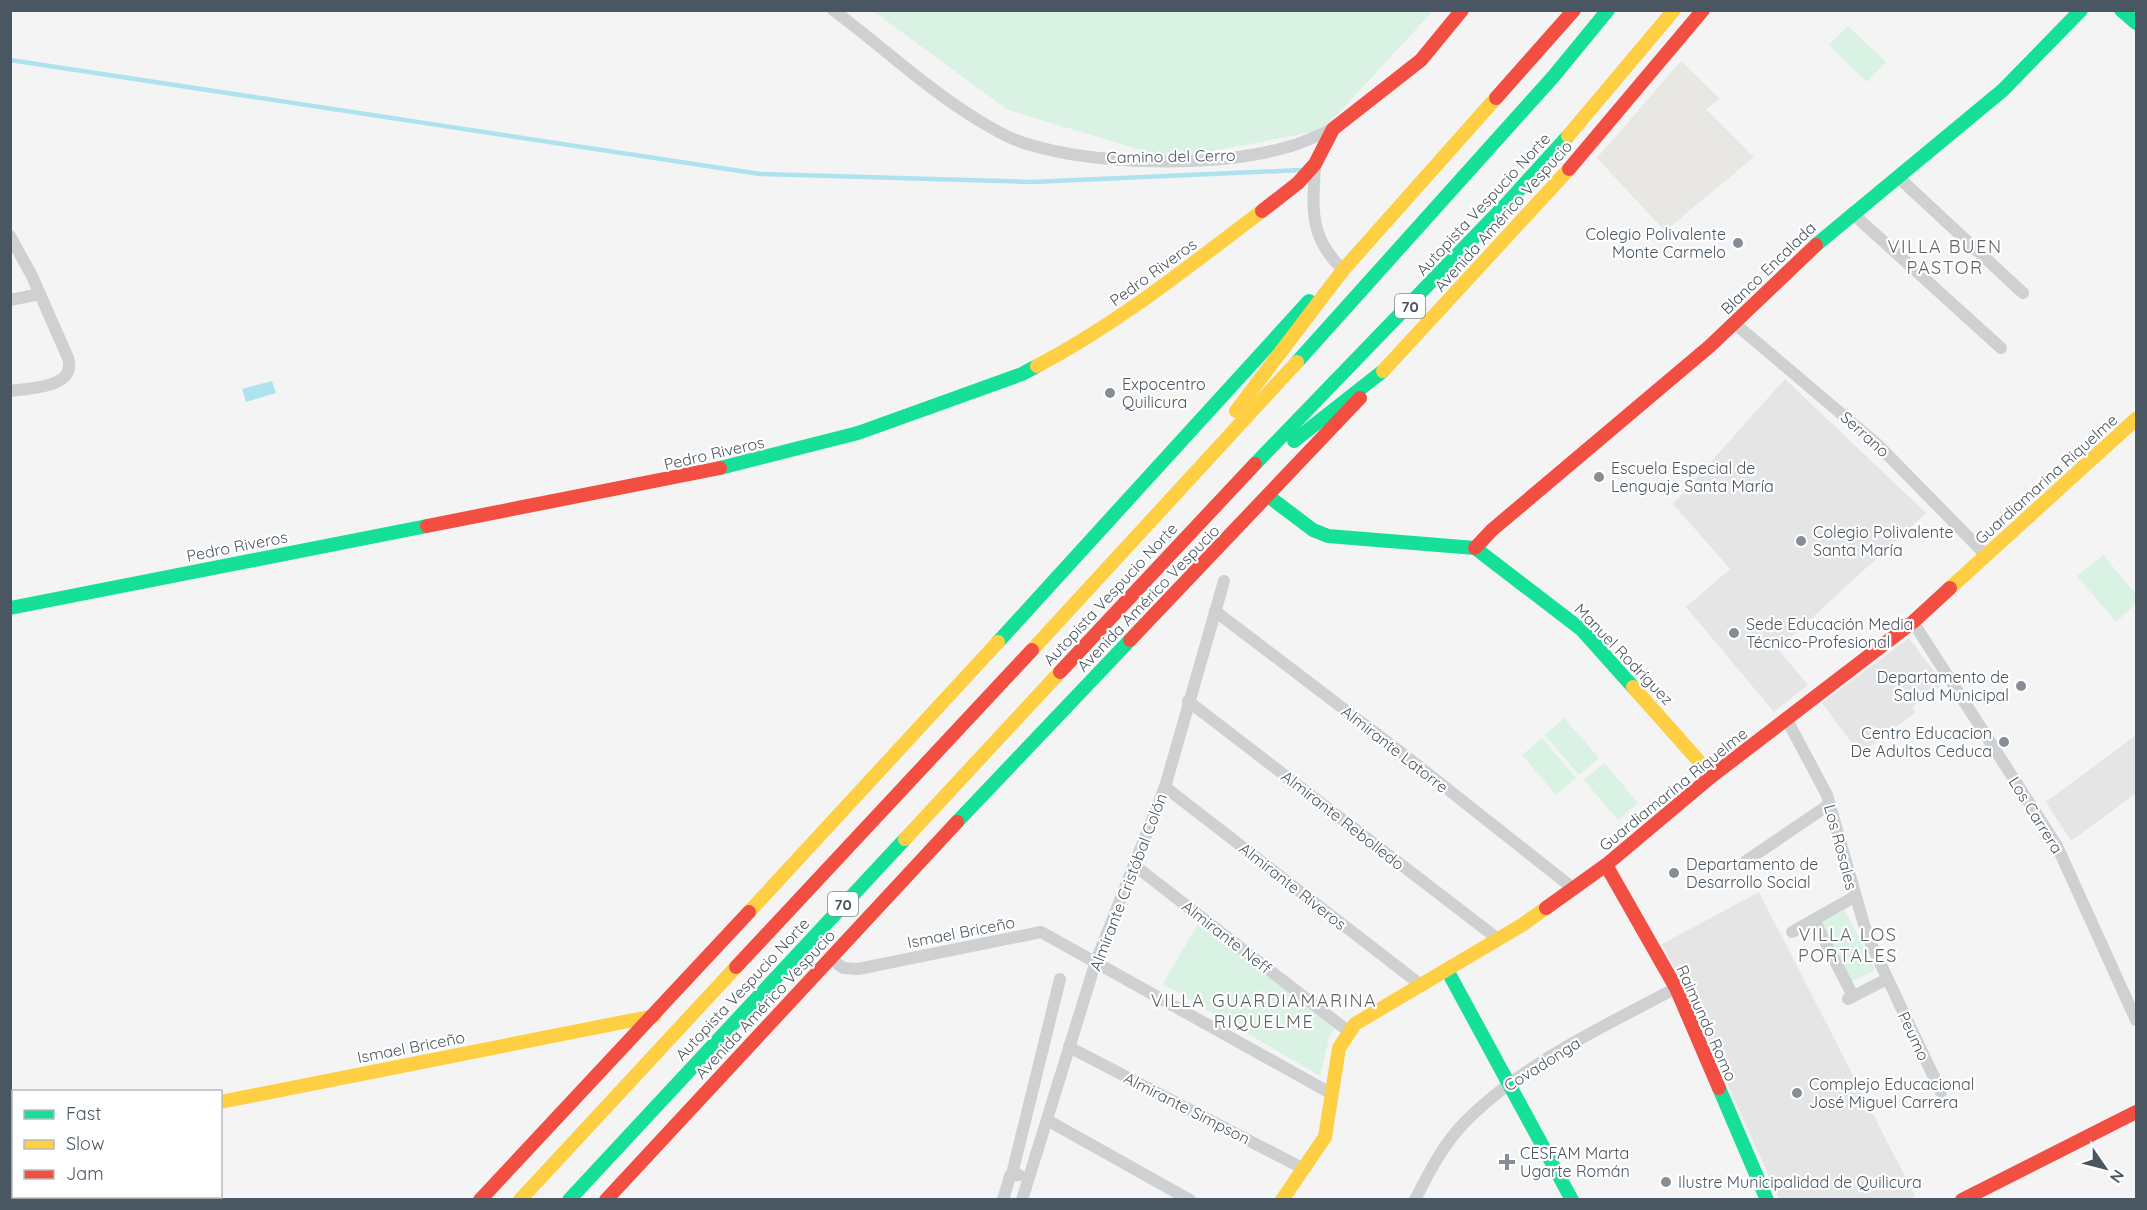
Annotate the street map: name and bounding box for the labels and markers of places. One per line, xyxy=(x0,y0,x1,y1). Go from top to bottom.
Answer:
place label: Colegio Polivalente Monte Carmelo xyxy=(1586,224,1726,262)
marker: Colegio Polivalente Monte Carmelo xyxy=(1731,236,1745,250)
place label: Expocentro Quilicura xyxy=(1122,374,1206,412)
marker: Expocentro Quilicura xyxy=(1103,386,1117,400)
place label: Escuela Especial de Lenguaje Santa María xyxy=(1611,458,1774,496)
marker: Escuela Especial de Lenguaje Santa María xyxy=(1592,470,1606,484)
place label: Colegio Polivalente Santa María xyxy=(1813,522,1954,560)
marker: Colegio Polivalente Santa María xyxy=(1794,534,1808,548)
place label: Sede Educación Media Técnico-Profesional xyxy=(1746,614,1913,652)
marker: Sede Educación Media Técnico-Profesional xyxy=(1727,626,1741,640)
place label: Departamento de Salud Municipal xyxy=(1877,667,2009,705)
marker: Departamento de Salud Municipal xyxy=(2014,679,2028,693)
place label: Centro Educacion De Adultos Ceduca xyxy=(1851,723,1992,761)
marker: Centro Educacion De Adultos Ceduca xyxy=(1997,735,2011,749)
place label: Departamento de Desarrollo Social xyxy=(1686,854,1818,892)
marker: Departamento de Desarrollo Social xyxy=(1667,866,1681,880)
place label: Complejo Educacional José Miguel Carrera xyxy=(1809,1074,1974,1112)
marker: Complejo Educacional José Miguel Carrera xyxy=(1790,1086,1804,1100)
place label: CESFAM Marta Ugarte Román xyxy=(1520,1143,1630,1181)
marker: CESFAM Marta Ugarte Román xyxy=(1498,1153,1516,1171)
place label: Ilustre Municipalidad de Quilicura xyxy=(1678,1172,1922,1192)
marker: Ilustre Municipalidad de Quilicura xyxy=(1659,1175,1673,1189)

